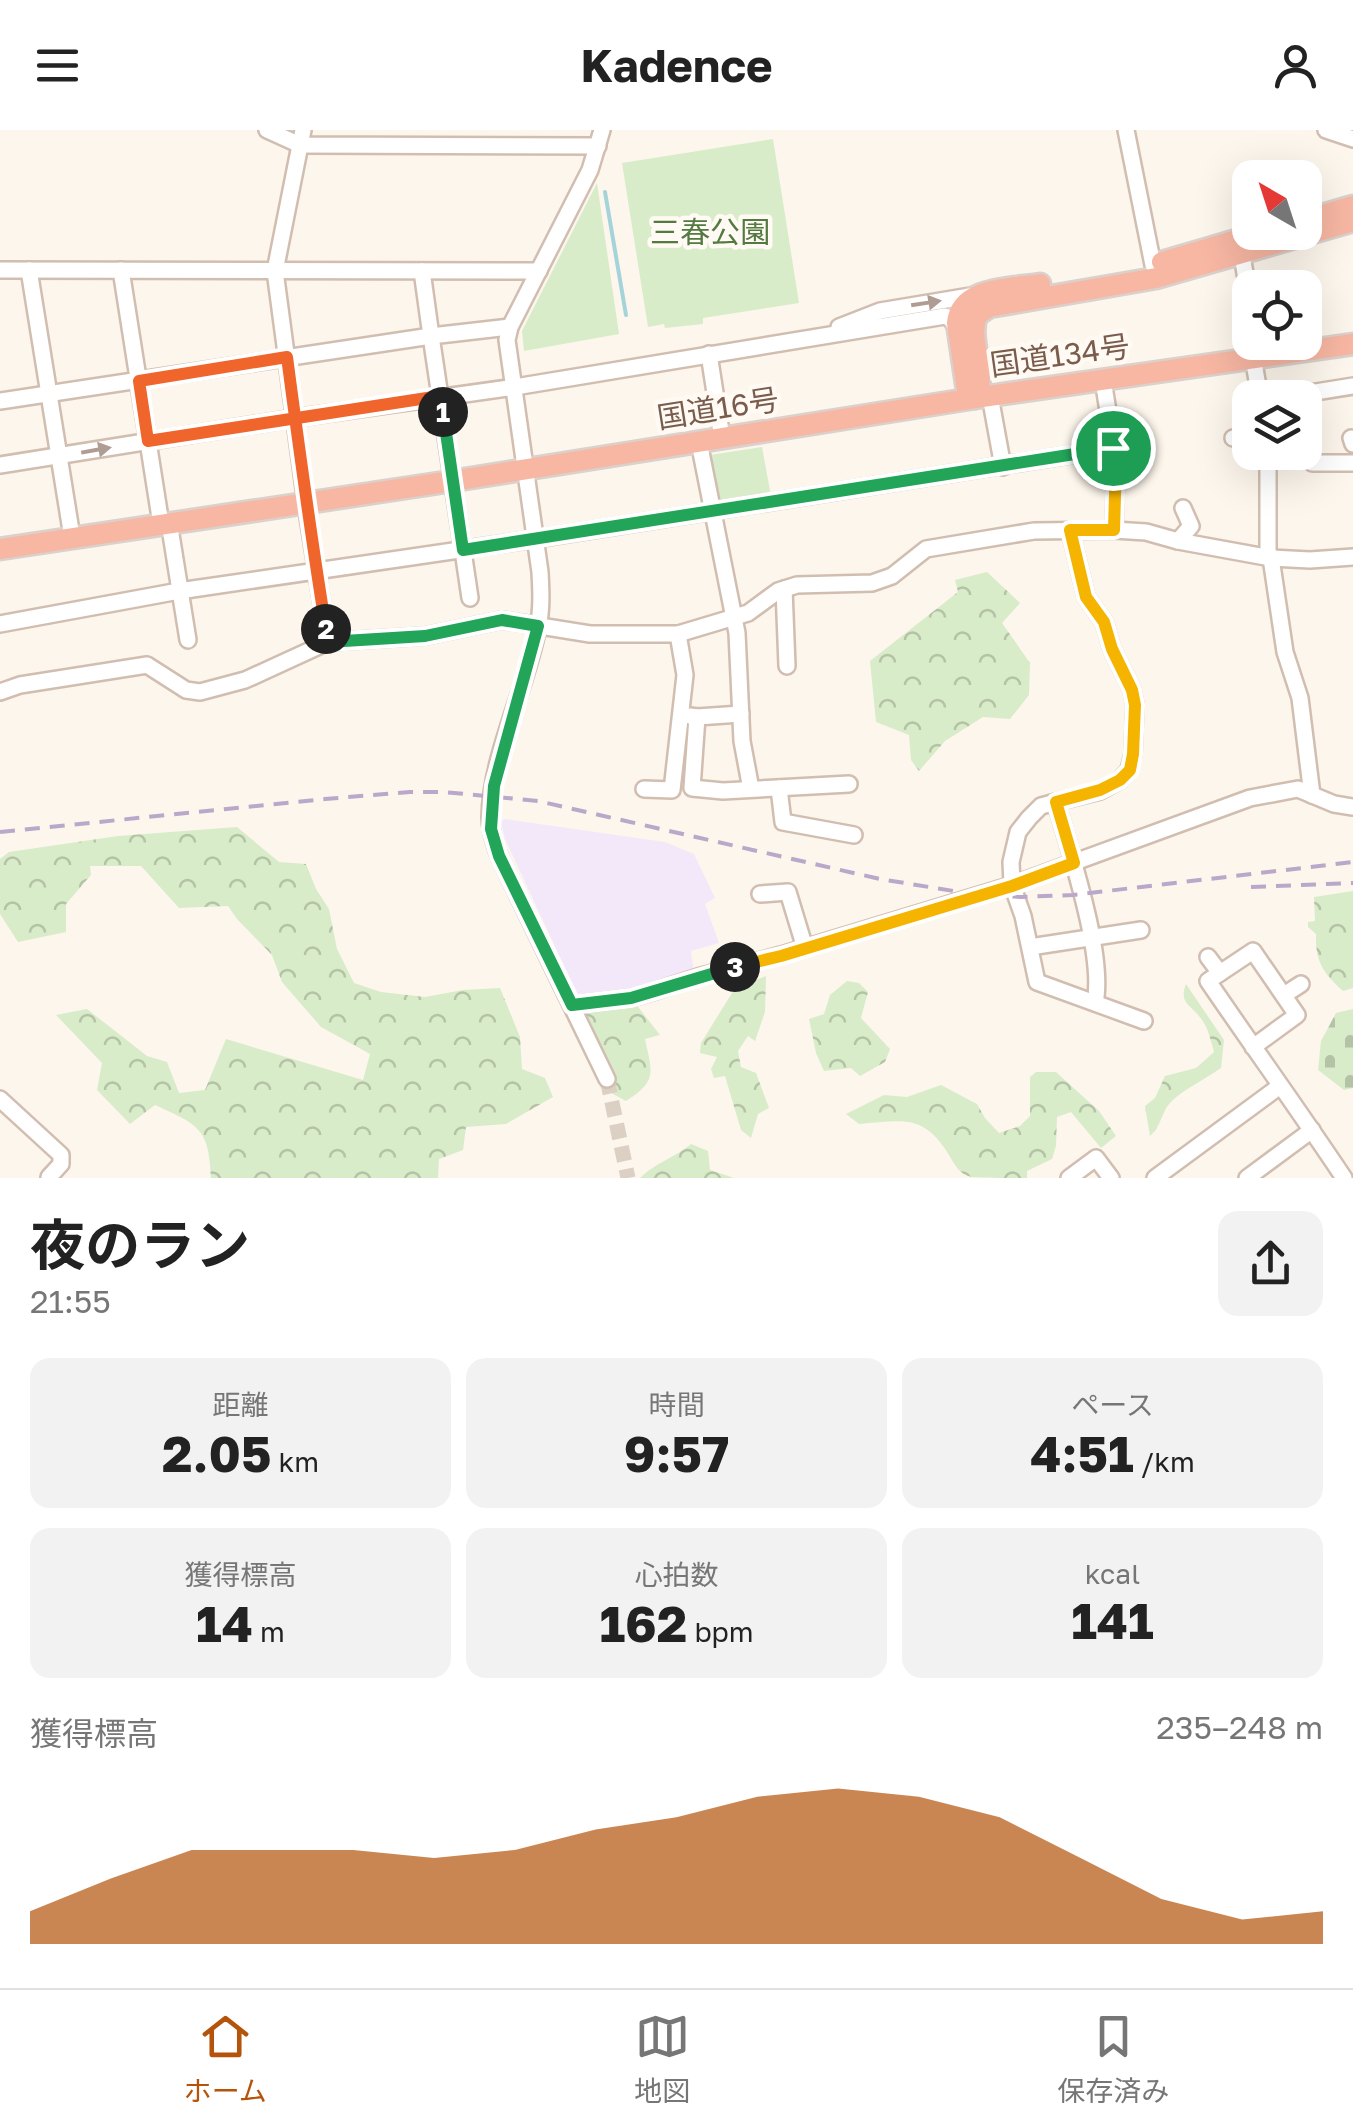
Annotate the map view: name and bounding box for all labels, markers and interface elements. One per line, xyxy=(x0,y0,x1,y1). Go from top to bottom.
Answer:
icon: menu xyxy=(30,38,85,93)
text: Kadence xyxy=(580,38,773,92)
icon: person xyxy=(1268,38,1323,93)
north arrow xyxy=(1232,160,1322,250)
map controls xyxy=(1232,160,1322,470)
park label: 三春公園 xyxy=(650,214,770,250)
button: locate xyxy=(1232,270,1322,360)
one-way arrow xyxy=(911,295,942,310)
street label: 国道134号 xyxy=(988,327,1132,383)
button: layers xyxy=(1232,380,1322,470)
street label: 国道16号 xyxy=(654,381,781,435)
pin: 1 xyxy=(418,387,468,437)
text: 1 xyxy=(436,395,450,428)
pin xyxy=(1071,406,1156,491)
icon: arrive xyxy=(1086,421,1141,476)
one-way arrow xyxy=(81,442,113,457)
pin: 2 xyxy=(301,604,351,654)
text: 2 xyxy=(317,612,335,645)
pin: 3 xyxy=(710,942,760,992)
text: 3 xyxy=(726,950,744,983)
text: 夜のラン xyxy=(30,1211,250,1277)
button: share xyxy=(1218,1211,1323,1316)
text: 21:55 xyxy=(30,1282,111,1320)
text: 距離 xyxy=(212,1388,269,1421)
text: 時間 xyxy=(648,1388,705,1421)
text: ペース xyxy=(1071,1388,1154,1421)
text: 2.05 xyxy=(162,1423,271,1483)
text: 9:57 xyxy=(624,1423,729,1483)
text: 4:51 xyxy=(1030,1423,1134,1483)
text: km xyxy=(271,1445,319,1478)
text: /km xyxy=(1134,1445,1195,1478)
text: kcal xyxy=(1085,1557,1140,1590)
text: 獲得標高 xyxy=(184,1558,297,1591)
text: 心拍数 xyxy=(634,1558,719,1591)
text: 141 xyxy=(1071,1590,1154,1650)
text: 14 xyxy=(196,1593,253,1653)
text: 162 xyxy=(599,1593,687,1653)
text: m xyxy=(253,1615,285,1648)
text: bpm xyxy=(687,1615,754,1648)
text: 235–248 m xyxy=(1156,1708,1323,1746)
text: 獲得標高 xyxy=(30,1714,158,1752)
tab: ホーム xyxy=(184,2009,267,2109)
tab: 地図 xyxy=(634,2009,690,2109)
tab: 保存済み xyxy=(1057,2009,1169,2109)

